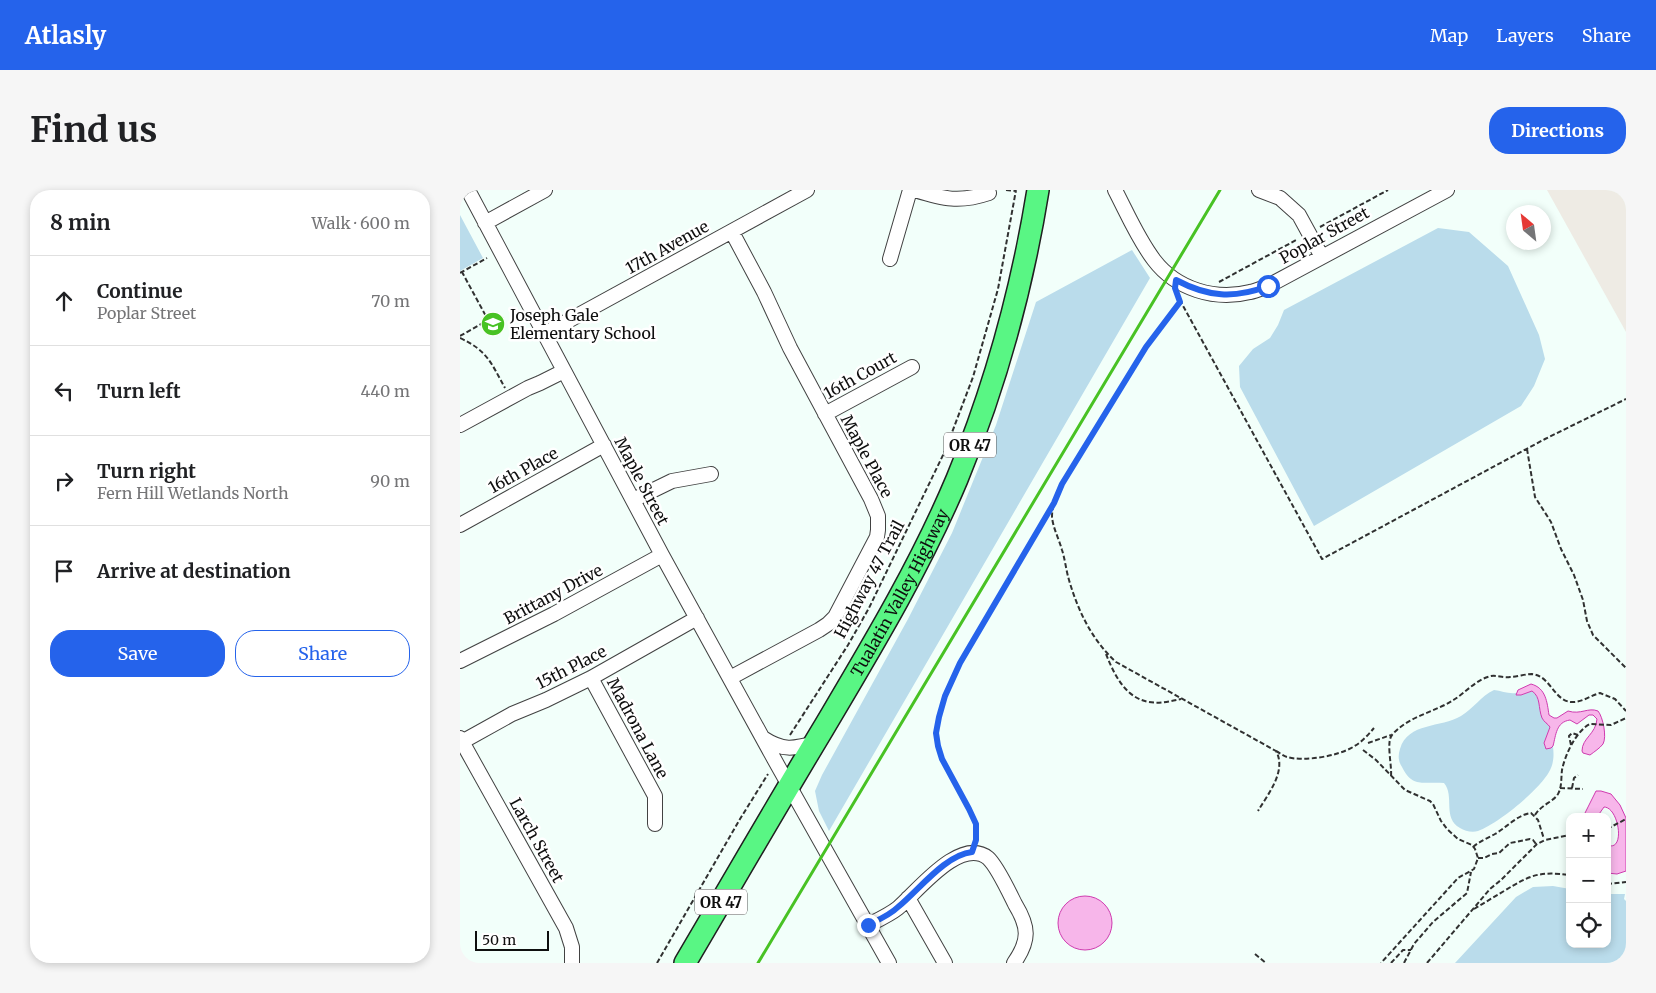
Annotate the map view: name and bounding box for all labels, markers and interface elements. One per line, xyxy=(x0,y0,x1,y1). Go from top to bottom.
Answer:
text: Atlasly xyxy=(25,20,106,51)
text: Map xyxy=(1430,24,1468,47)
text: Layers xyxy=(1496,24,1554,47)
text: Share xyxy=(1582,24,1631,47)
button: Directions xyxy=(1489,107,1626,154)
text: Find us xyxy=(30,108,157,152)
street label: Poplar Street xyxy=(1276,202,1373,268)
north arrow xyxy=(1506,205,1551,250)
text: 8 min xyxy=(50,209,111,236)
text: Walk · 600 m xyxy=(311,213,410,233)
street label: 17th Avenue xyxy=(622,216,712,278)
route start xyxy=(1257,275,1280,298)
text: Continue xyxy=(97,279,183,303)
icon: ahead xyxy=(50,287,78,315)
text: 70 m xyxy=(371,291,410,311)
text: Poplar Street xyxy=(97,303,196,323)
place label: Joseph Gale Elementary School xyxy=(509,305,656,343)
school or university icon: Joseph Gale Elementary School xyxy=(480,311,506,337)
street label: 16th Court xyxy=(820,347,900,403)
icon: left xyxy=(50,377,78,405)
text: Turn left xyxy=(97,379,181,403)
text: 440 m xyxy=(360,381,410,401)
street label: Maple Place xyxy=(837,411,897,501)
road number: OR 47 xyxy=(944,432,996,458)
street label: Maple Street xyxy=(610,434,674,529)
street label: 16th Place xyxy=(485,443,561,497)
text: Turn right xyxy=(97,459,196,483)
icon: right xyxy=(50,467,78,495)
text: 90 m xyxy=(370,471,410,491)
text: Fern Hill Wetlands North xyxy=(97,483,289,503)
street label: Tualatin Valley Highway xyxy=(846,505,953,680)
street label: Highway 47 Trail xyxy=(830,517,908,641)
icon: arrive xyxy=(50,557,78,585)
text: Arrive at destination xyxy=(97,559,291,583)
street label: Brittany Drive xyxy=(500,560,606,628)
button: Save xyxy=(50,630,225,677)
button: Share xyxy=(235,630,410,677)
street label: 15th Place xyxy=(533,641,609,693)
street label: Madrona Lane xyxy=(603,674,673,782)
street label: Larch Street xyxy=(506,794,569,886)
map controls xyxy=(1566,813,1611,948)
button: + xyxy=(1566,813,1611,858)
button: − xyxy=(1566,858,1611,903)
road number: OR 47 xyxy=(695,890,747,914)
button: locate xyxy=(1566,903,1611,948)
route end xyxy=(857,914,880,937)
scale bar xyxy=(475,928,549,951)
text: 50 m xyxy=(482,931,516,949)

